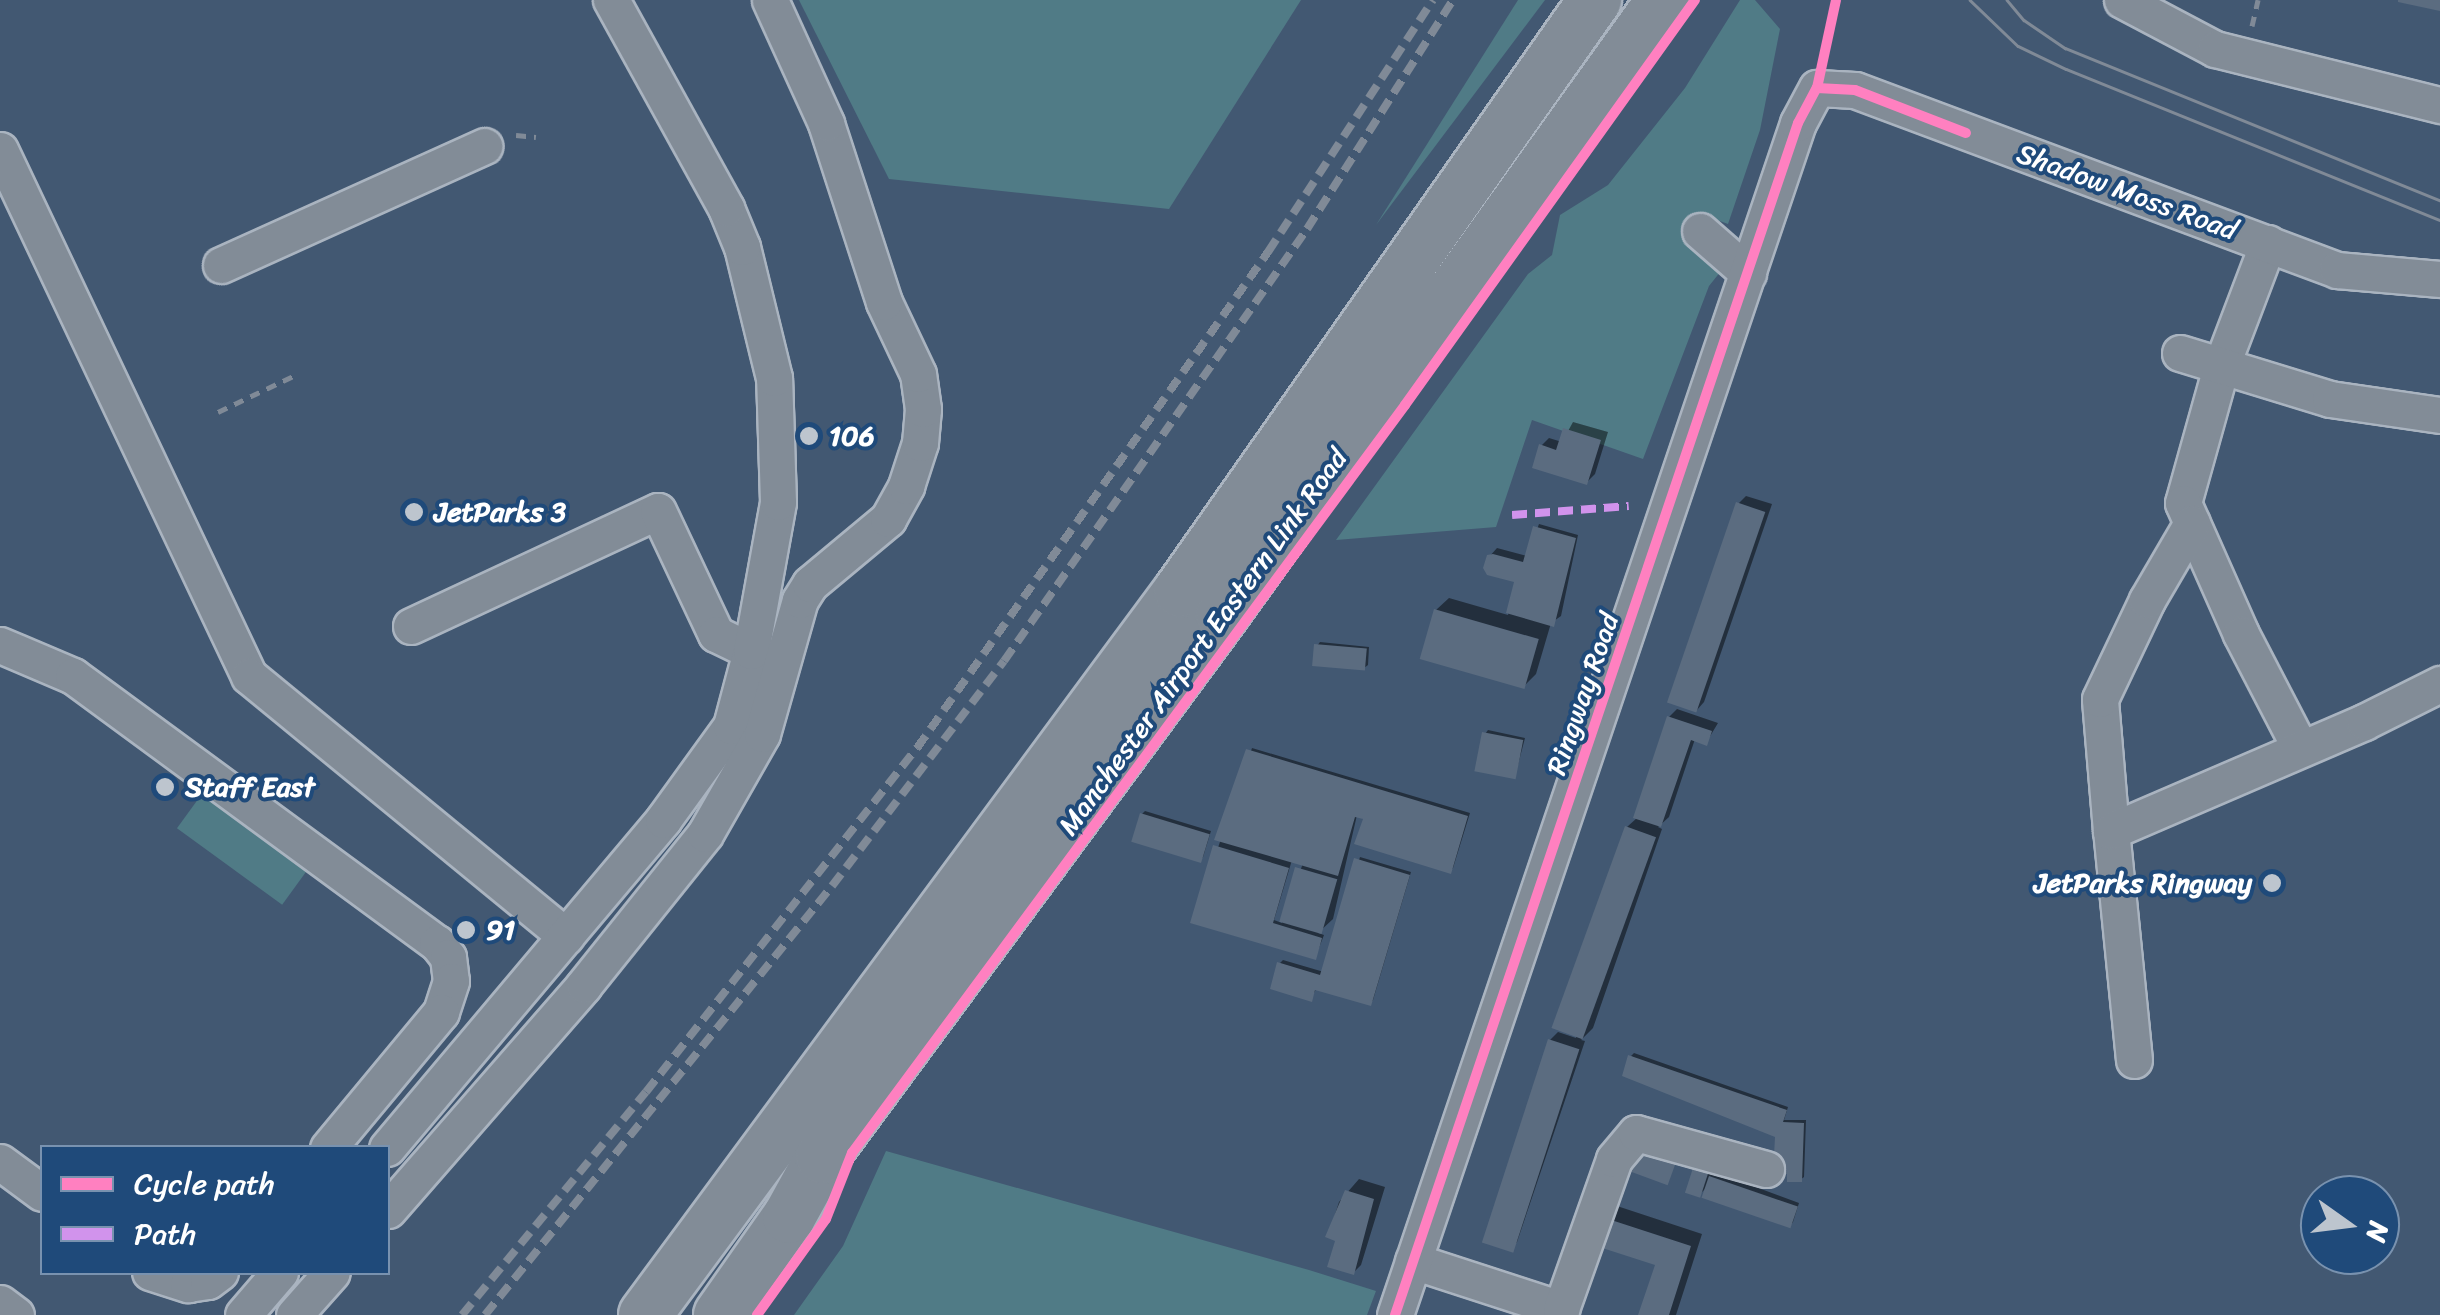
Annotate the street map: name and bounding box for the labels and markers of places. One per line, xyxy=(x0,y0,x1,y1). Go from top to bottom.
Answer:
place label: 106 xyxy=(829,419,875,453)
marker: 106 xyxy=(798,425,820,447)
place label: JetParks 3 xyxy=(434,495,566,529)
marker: JetParks 3 xyxy=(403,501,425,523)
place label: Staff East xyxy=(185,770,316,804)
marker: Staff East xyxy=(154,776,176,798)
place label: JetParks Ringway xyxy=(2033,866,2252,900)
marker: JetParks Ringway xyxy=(2261,872,2283,894)
place label: 91 xyxy=(486,913,515,947)
marker: 91 xyxy=(455,919,477,941)

